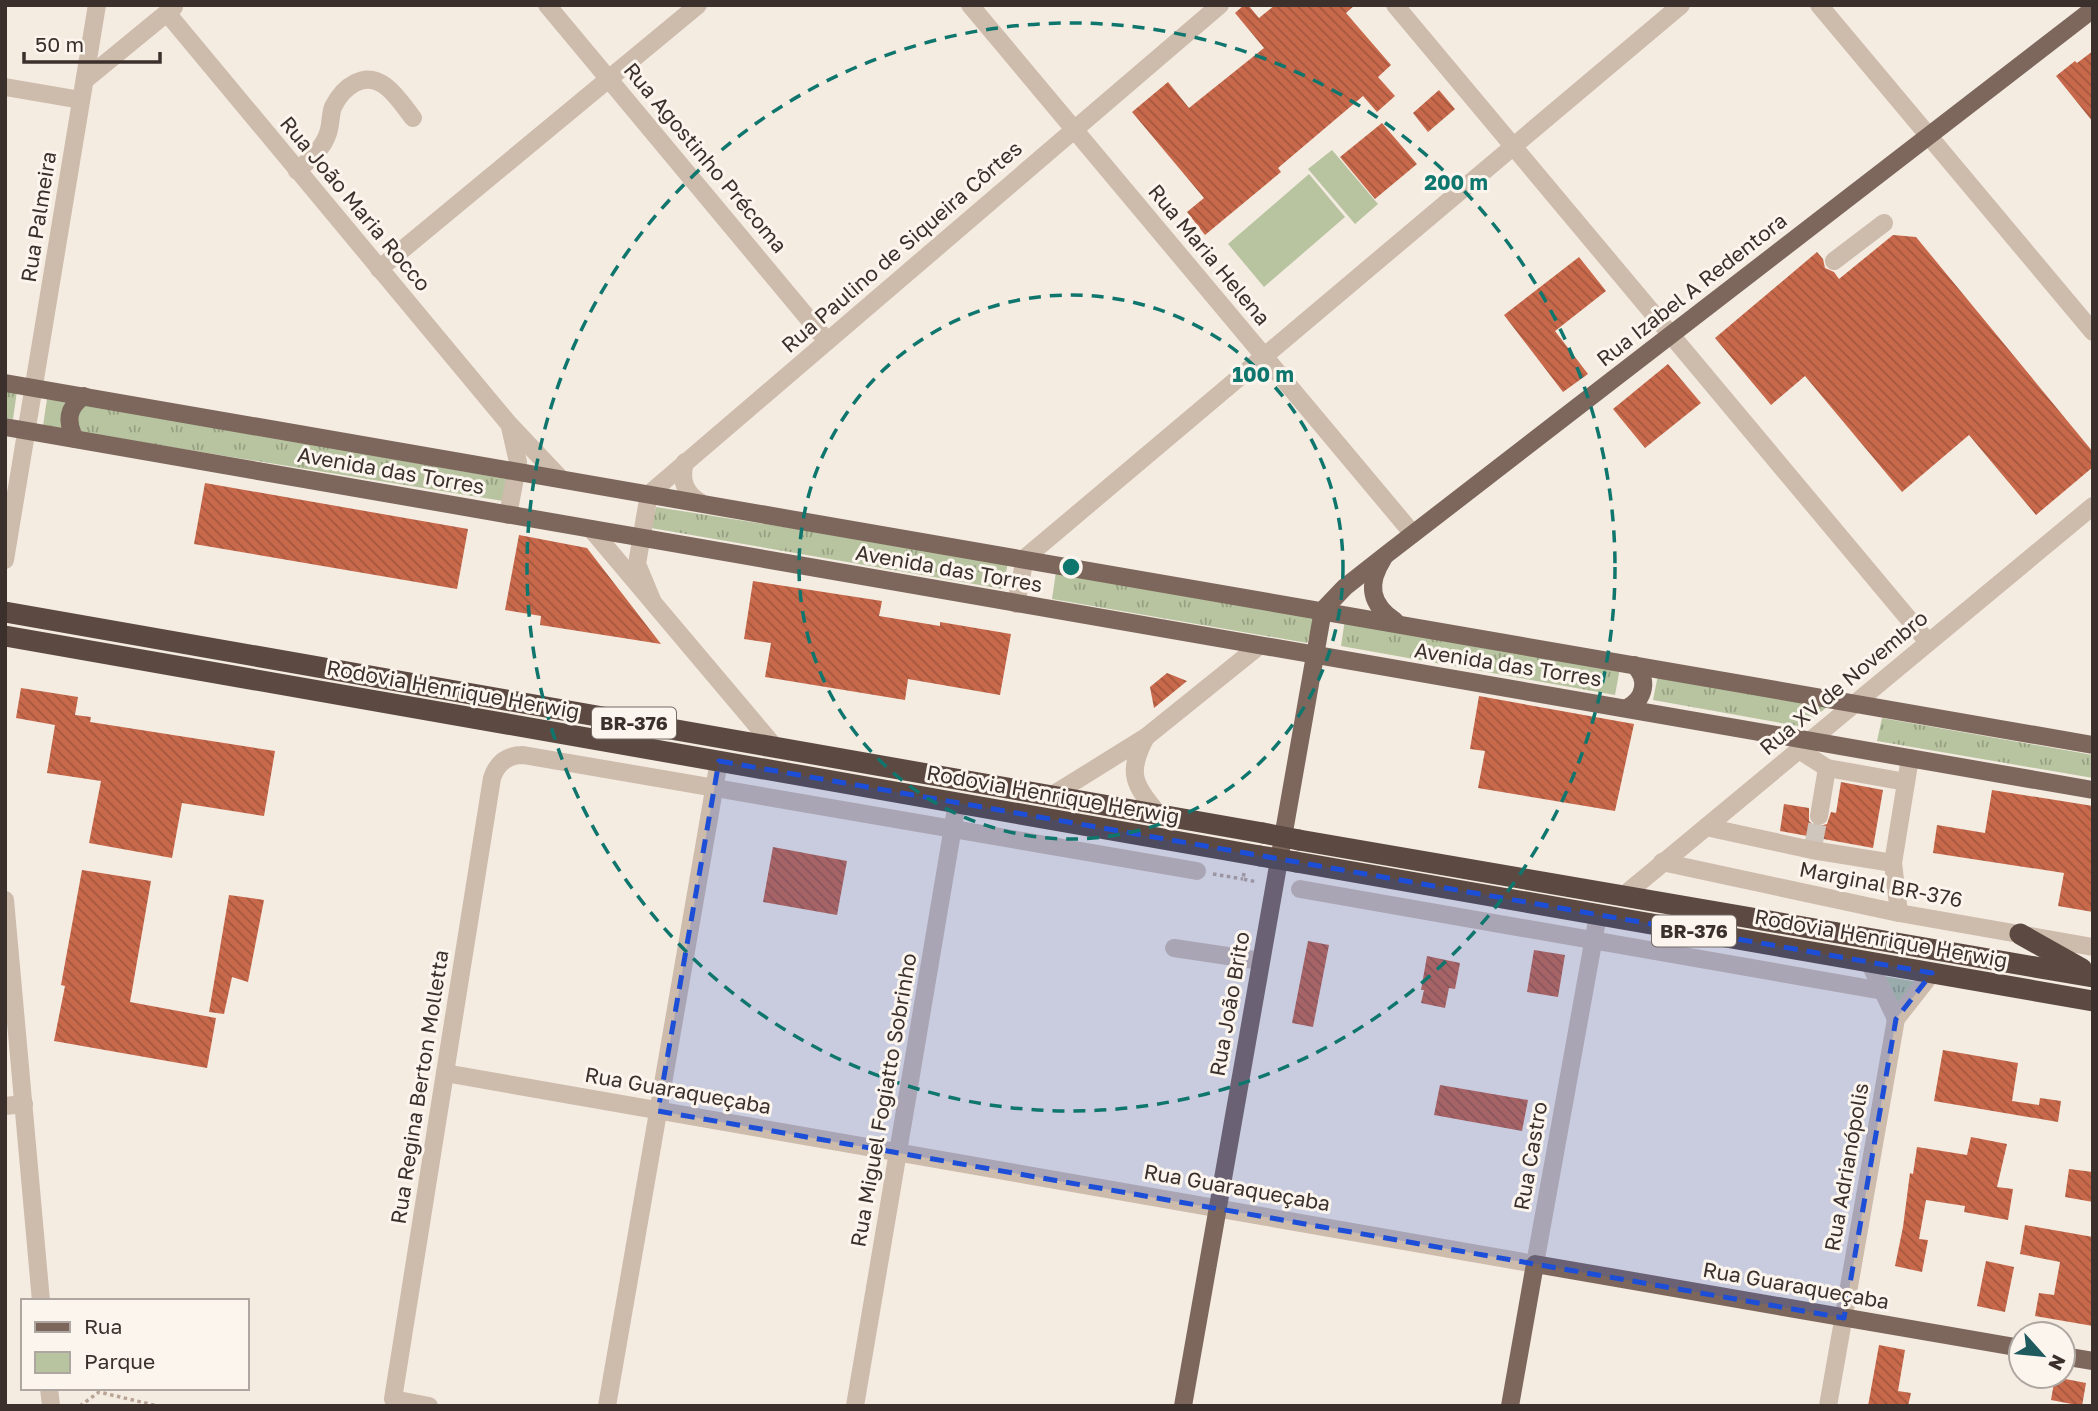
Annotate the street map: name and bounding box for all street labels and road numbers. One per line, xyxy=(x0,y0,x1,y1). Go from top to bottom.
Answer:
street label: Rua Agostinho Précoma xyxy=(619,57,793,258)
street label: Rua João Maria Rocco xyxy=(275,110,437,296)
street label: Rua Paulino de Siqueira Côrtes xyxy=(776,135,1027,358)
street label: Rua Palmeira xyxy=(15,150,61,284)
street label: Rua Maria Helena xyxy=(1143,179,1276,330)
street label: Rua Izabel A Redentora xyxy=(1591,207,1792,372)
street label: Avenida das Torres xyxy=(296,441,487,499)
street label: Avenida das Torres xyxy=(854,539,1045,597)
street label: Rua XV de Novembro xyxy=(1754,604,1933,760)
street label: Avenida das Torres xyxy=(1413,636,1604,692)
street label: Rodovia Henrique Herwig xyxy=(325,654,582,724)
road number: BR-376 xyxy=(592,708,676,738)
street label: Rodovia Henrique Herwig xyxy=(925,759,1182,829)
street label: Marginal BR-376 xyxy=(1797,855,1965,913)
street label: Rodovia Henrique Herwig xyxy=(1753,903,2010,973)
road number: BR-376 xyxy=(1652,916,1736,946)
street label: Rua João Brito xyxy=(1203,929,1255,1078)
street label: Rua Regina Berton Molletta xyxy=(385,948,454,1226)
street label: Rua Miguel Fogiatto Sobrinho xyxy=(844,951,922,1249)
street label: Rua Guaraqueçaba xyxy=(583,1061,773,1119)
street label: Rua Adrianópolis xyxy=(1818,1081,1874,1253)
street label: Rua Castro xyxy=(1508,1099,1552,1212)
street label: Rua Guaraqueçaba xyxy=(1142,1158,1332,1216)
street label: Rua Guaraqueçaba xyxy=(1701,1256,1891,1314)

